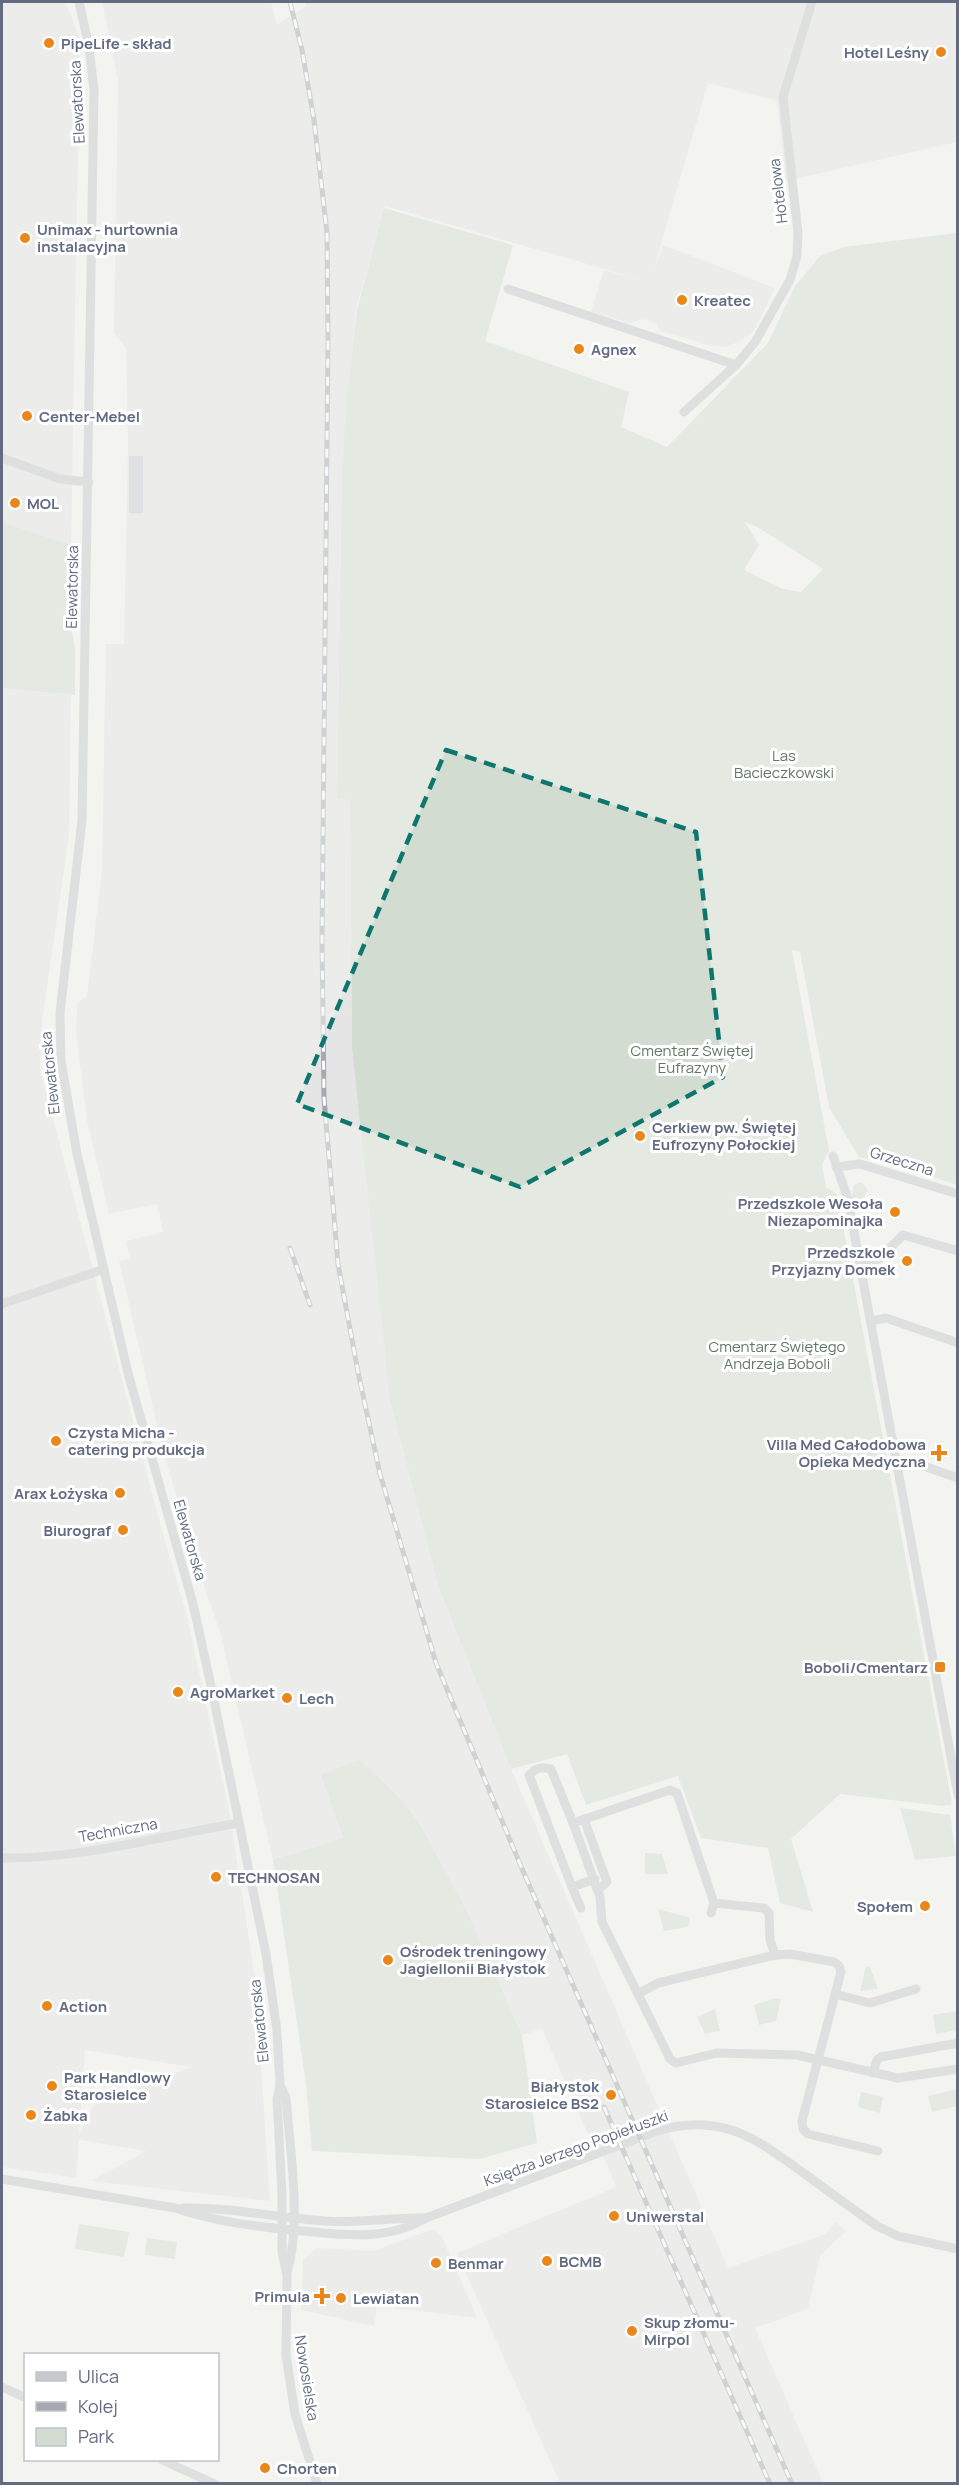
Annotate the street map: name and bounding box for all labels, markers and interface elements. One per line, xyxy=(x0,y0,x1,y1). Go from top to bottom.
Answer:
place label: PipeLife - skład xyxy=(61,33,172,54)
marker: PipeLife - skład xyxy=(42,36,56,50)
place label: Hotel Leśny xyxy=(844,42,930,63)
marker: Hotel Leśny xyxy=(934,45,948,59)
street label: Elewatorska xyxy=(64,60,90,144)
street label: Hotelowa xyxy=(764,157,792,225)
place label: Unimax - hurtownia instalacyjna xyxy=(37,219,178,257)
marker: Unimax - hurtownia instalacyjna xyxy=(18,231,32,245)
place label: Kreatec xyxy=(694,290,751,311)
marker: Kreatec xyxy=(675,293,689,307)
place label: Agnex xyxy=(591,339,637,360)
marker: Agnex xyxy=(572,342,586,356)
place label: Center-Mebel xyxy=(39,406,140,427)
marker: Center-Mebel xyxy=(20,409,34,423)
place label: MOL xyxy=(27,493,59,514)
marker: MOL xyxy=(8,496,22,510)
street label: Elewatorska xyxy=(61,545,83,629)
park label: Las Bacieczkowski xyxy=(734,745,834,783)
street label: Elewatorska xyxy=(35,1031,65,1115)
park label: Cmentarz Świętej Eufrazyny xyxy=(631,1040,753,1078)
place label: Cerkiew pw. Świętej Eufrozyny Połockiej xyxy=(652,1117,796,1155)
marker: Cerkiew pw. Świętej Eufrozyny Połockiej xyxy=(633,1129,647,1143)
street label: Grzeczna xyxy=(868,1141,936,1181)
place label: Przedszkole Wesoła Niezapominajka xyxy=(738,1193,883,1231)
marker: Przedszkole Wesoła Niezapominajka xyxy=(888,1205,902,1219)
place label: Przedszkole Przyjazny Domek xyxy=(772,1242,896,1280)
marker: Przedszkole Przyjazny Domek xyxy=(900,1254,914,1268)
park label: Cmentarz Świętego Andrzeja Boboli xyxy=(709,1336,846,1374)
place label: Czysta Micha - catering produkcja xyxy=(68,1422,205,1460)
marker: Czysta Micha - catering produkcja xyxy=(49,1434,63,1448)
place label: Villa Med Całodobowa Opieka Medyczna xyxy=(767,1434,926,1472)
marker: Villa Med Całodobowa Opieka Medyczna xyxy=(930,1444,948,1462)
place label: Arax Łożyska xyxy=(14,1483,108,1504)
marker: Arax Łożyska xyxy=(113,1486,127,1500)
street label: Elewatorska xyxy=(168,1497,212,1583)
place label: Biurograf xyxy=(43,1520,111,1541)
marker: Biurograf xyxy=(116,1523,130,1537)
place label: Boboli/Cmentarz xyxy=(804,1657,928,1678)
marker: Boboli/Cmentarz xyxy=(933,1660,947,1674)
place label: AgroMarket xyxy=(190,1682,275,1703)
marker: AgroMarket xyxy=(171,1685,185,1699)
place label: Lech xyxy=(299,1688,334,1709)
marker: Lech xyxy=(280,1691,294,1705)
street label: Techniczna xyxy=(77,1813,159,1847)
place label: TECHNOSAN xyxy=(228,1867,320,1888)
marker: TECHNOSAN xyxy=(209,1870,223,1884)
place label: Społem xyxy=(857,1896,913,1917)
marker: Społem xyxy=(918,1899,932,1913)
place label: Ośrodek treningowy Jagiellonii Białystok xyxy=(400,1941,547,1979)
marker: Ośrodek treningowy Jagiellonii Białystok xyxy=(381,1953,395,1967)
street label: Elewatorska xyxy=(244,1979,274,2063)
place label: Action xyxy=(59,1996,107,2017)
marker: Action xyxy=(40,1999,54,2013)
place label: Park Handlowy Starosielce xyxy=(64,2067,171,2105)
place label: Białystok Starosielce BS2 xyxy=(485,2076,600,2114)
marker: Park Handlowy Starosielce xyxy=(45,2079,59,2093)
marker: Białystok Starosielce BS2 xyxy=(604,2088,618,2102)
place label: Żabka xyxy=(43,2105,88,2126)
street label: Księdza Jerzego Popiełuszki xyxy=(481,2105,671,2191)
marker: Żabka xyxy=(24,2108,38,2122)
place label: Uniwerstal xyxy=(626,2206,704,2227)
marker: Uniwerstal xyxy=(607,2209,621,2223)
place label: BCMB xyxy=(559,2251,602,2272)
place label: Benmar xyxy=(448,2253,504,2274)
marker: BCMB xyxy=(540,2254,554,2268)
marker: Benmar xyxy=(429,2256,443,2270)
place label: Primula xyxy=(255,2286,310,2307)
place label: Lewiatan xyxy=(353,2288,419,2309)
marker: Primula xyxy=(315,2289,329,2303)
marker: Lewiatan xyxy=(334,2291,348,2305)
place label: Skup złomu- Mirpol xyxy=(644,2312,735,2350)
marker: Skup złomu- Mirpol xyxy=(625,2324,639,2338)
street label: Nowosielska xyxy=(290,2334,324,2422)
legend xyxy=(24,2353,219,2461)
text: Ulica xyxy=(78,2364,119,2388)
text: Kolej xyxy=(78,2394,118,2418)
text: Park xyxy=(78,2424,115,2448)
place label: Chorten xyxy=(277,2458,337,2479)
marker: Chorten xyxy=(258,2461,272,2475)

